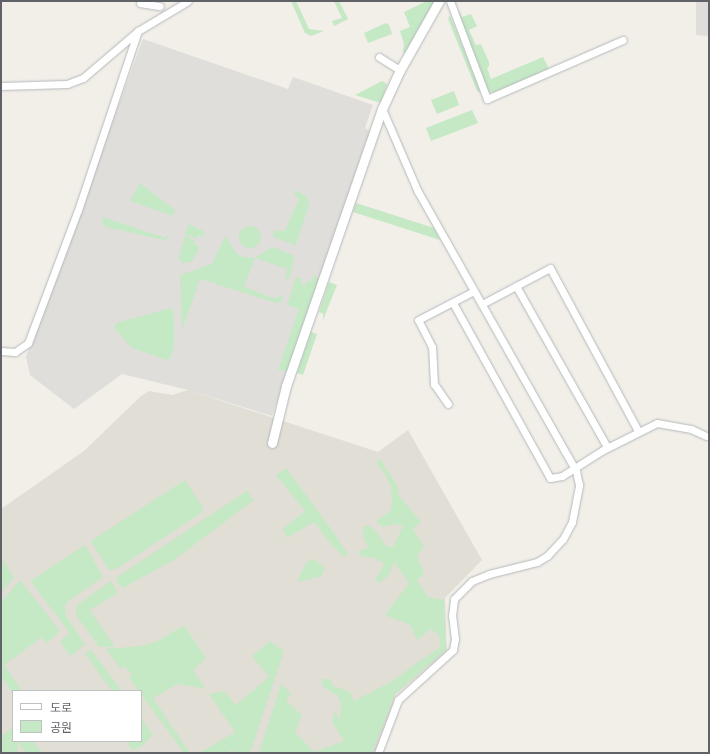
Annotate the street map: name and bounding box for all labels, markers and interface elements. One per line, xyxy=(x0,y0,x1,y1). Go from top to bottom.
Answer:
legend xyxy=(12,690,142,742)
text: 도로 xyxy=(50,700,72,715)
text: 공원 xyxy=(50,720,72,735)

